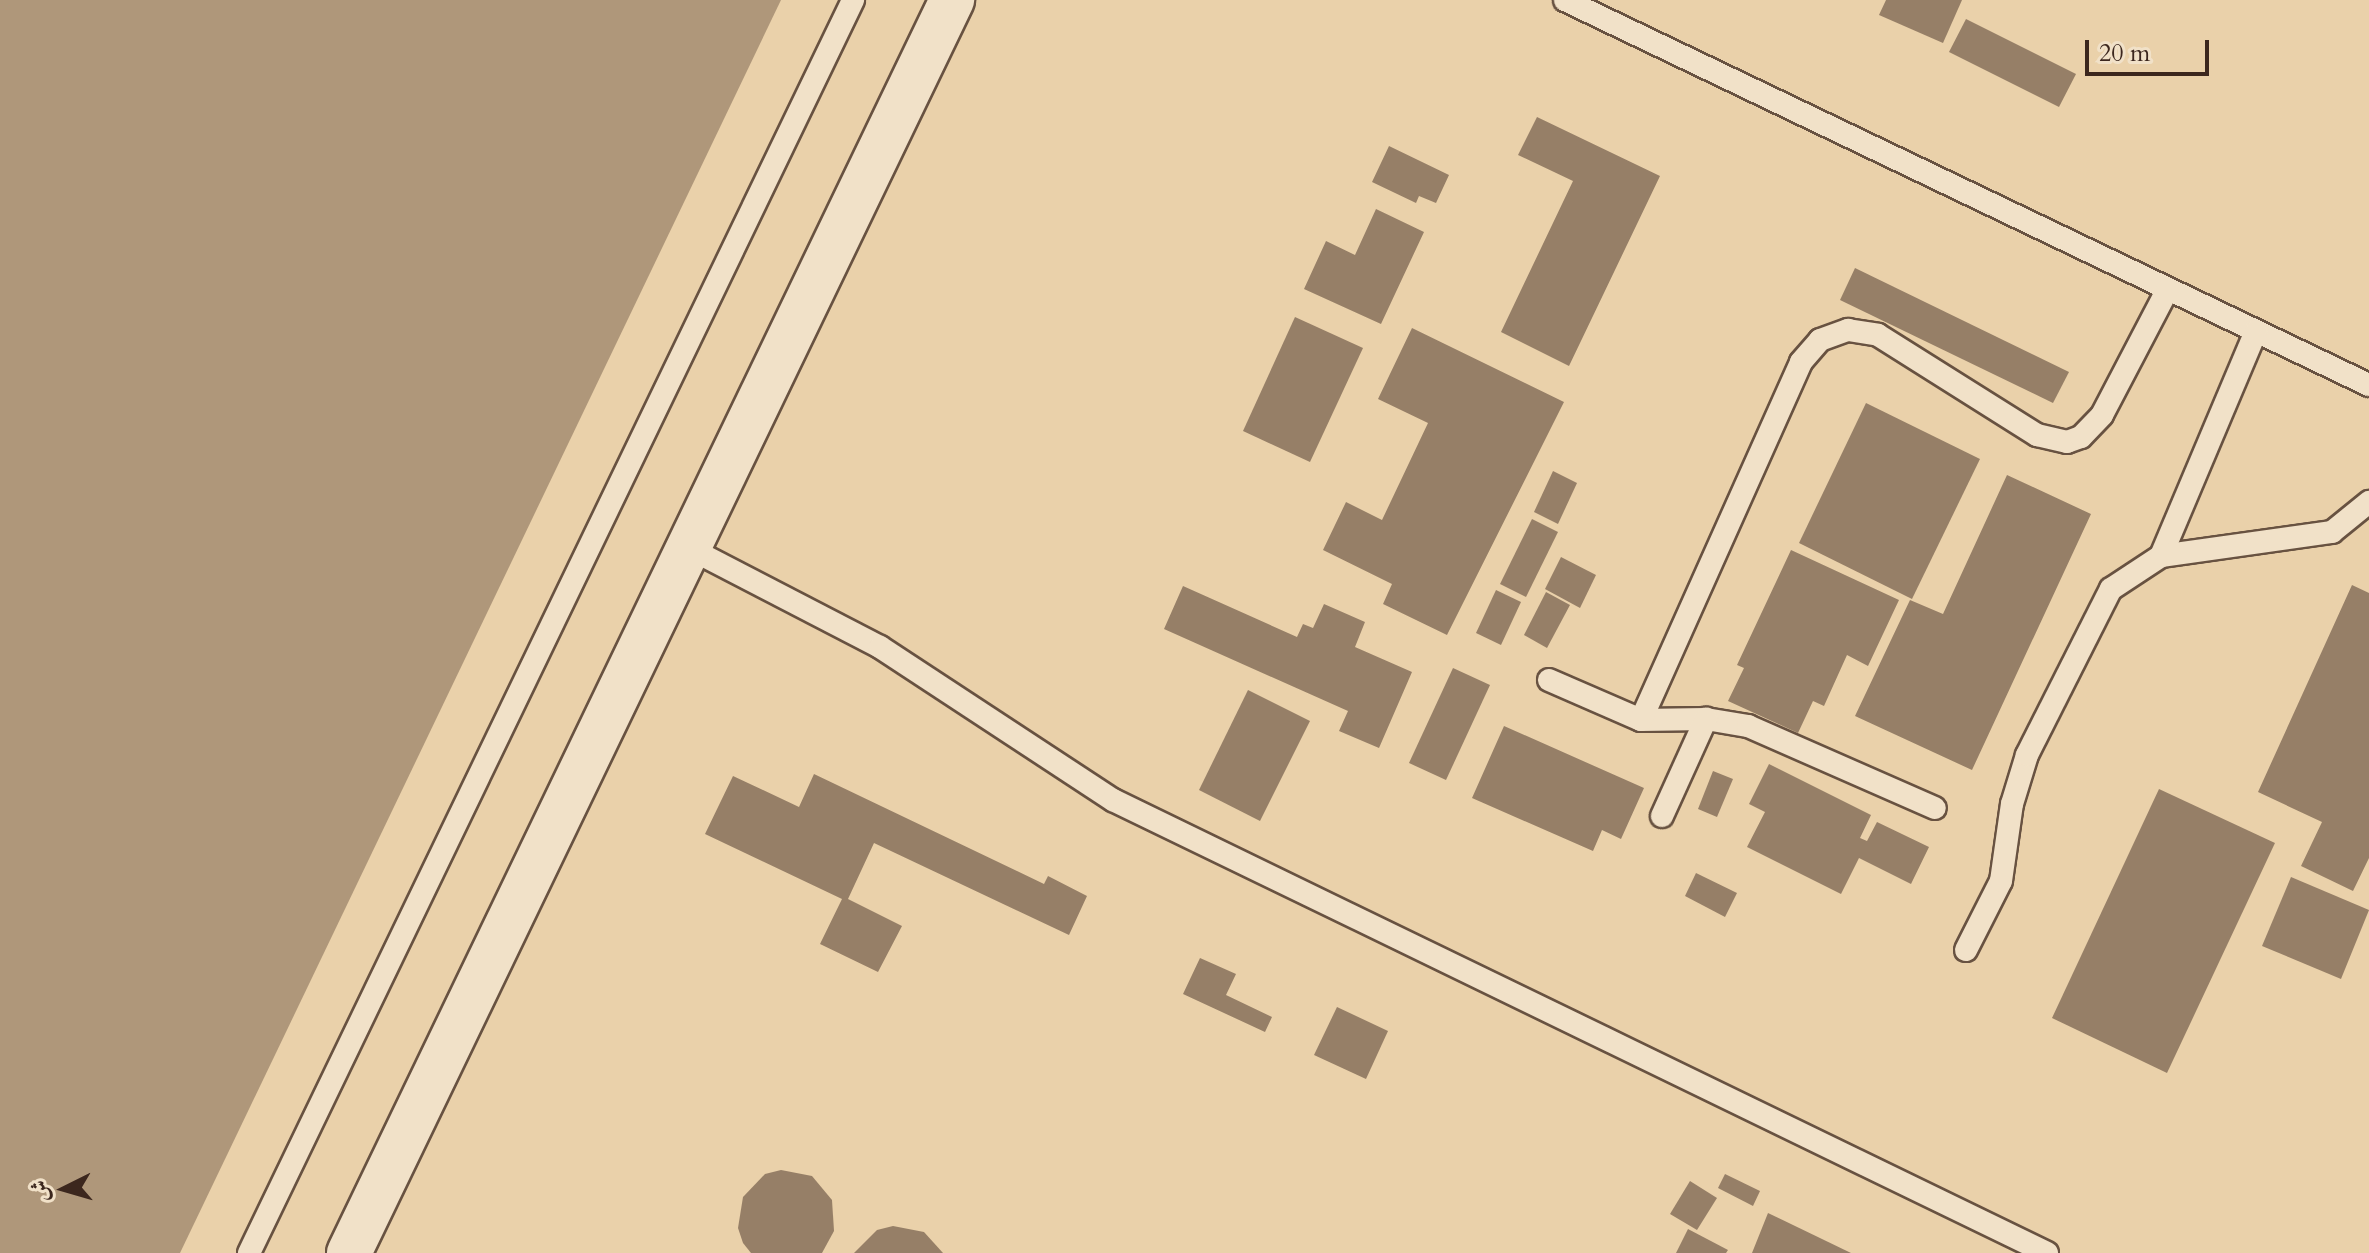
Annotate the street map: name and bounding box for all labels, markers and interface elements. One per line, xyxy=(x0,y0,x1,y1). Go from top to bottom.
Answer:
scale bar xyxy=(2089,24,2213,74)
text: 20 m xyxy=(2099,37,2150,70)
north arrow xyxy=(24,1149,104,1229)
text: ش xyxy=(24,1179,56,1203)

